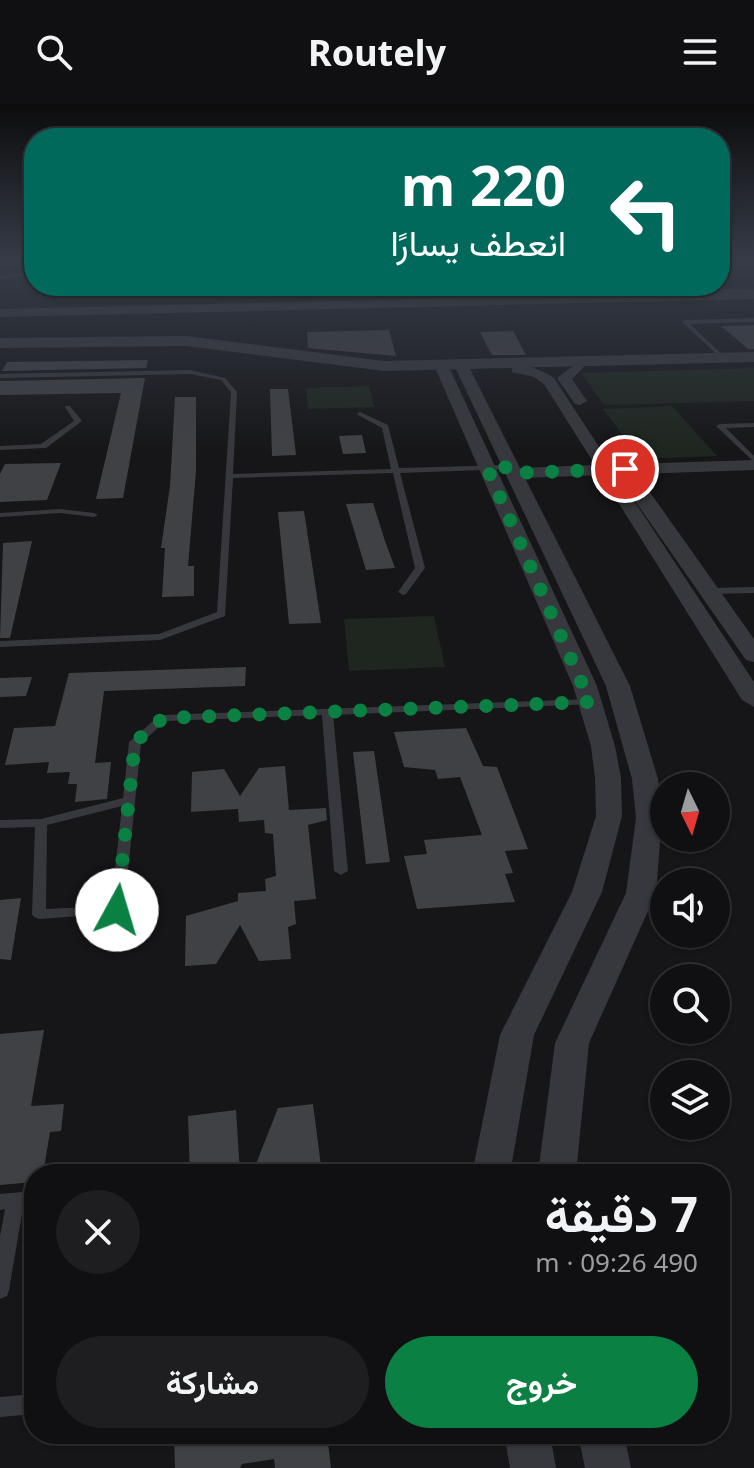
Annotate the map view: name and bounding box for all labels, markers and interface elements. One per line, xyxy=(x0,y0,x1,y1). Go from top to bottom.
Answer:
text: Routely xyxy=(308,28,446,77)
icon: search xyxy=(32,30,76,74)
icon: menu xyxy=(678,30,722,74)
text: 220 m xyxy=(401,146,566,222)
icon: left xyxy=(594,160,698,264)
text: انعطف يسارًا xyxy=(390,218,566,267)
pin xyxy=(591,435,659,503)
icon: arrive xyxy=(603,447,647,491)
north arrow xyxy=(650,772,730,852)
map controls xyxy=(650,772,730,1140)
position arrow xyxy=(75,868,159,952)
button: sound xyxy=(650,868,730,948)
button: search xyxy=(650,964,730,1044)
button: layers xyxy=(650,1060,730,1140)
text: 7 دقيقة xyxy=(545,1181,698,1246)
button: close xyxy=(56,1190,140,1274)
text: 490 m · 09:26 xyxy=(535,1244,698,1280)
button: مشاركة xyxy=(56,1336,369,1428)
button: خروج xyxy=(385,1336,698,1428)

